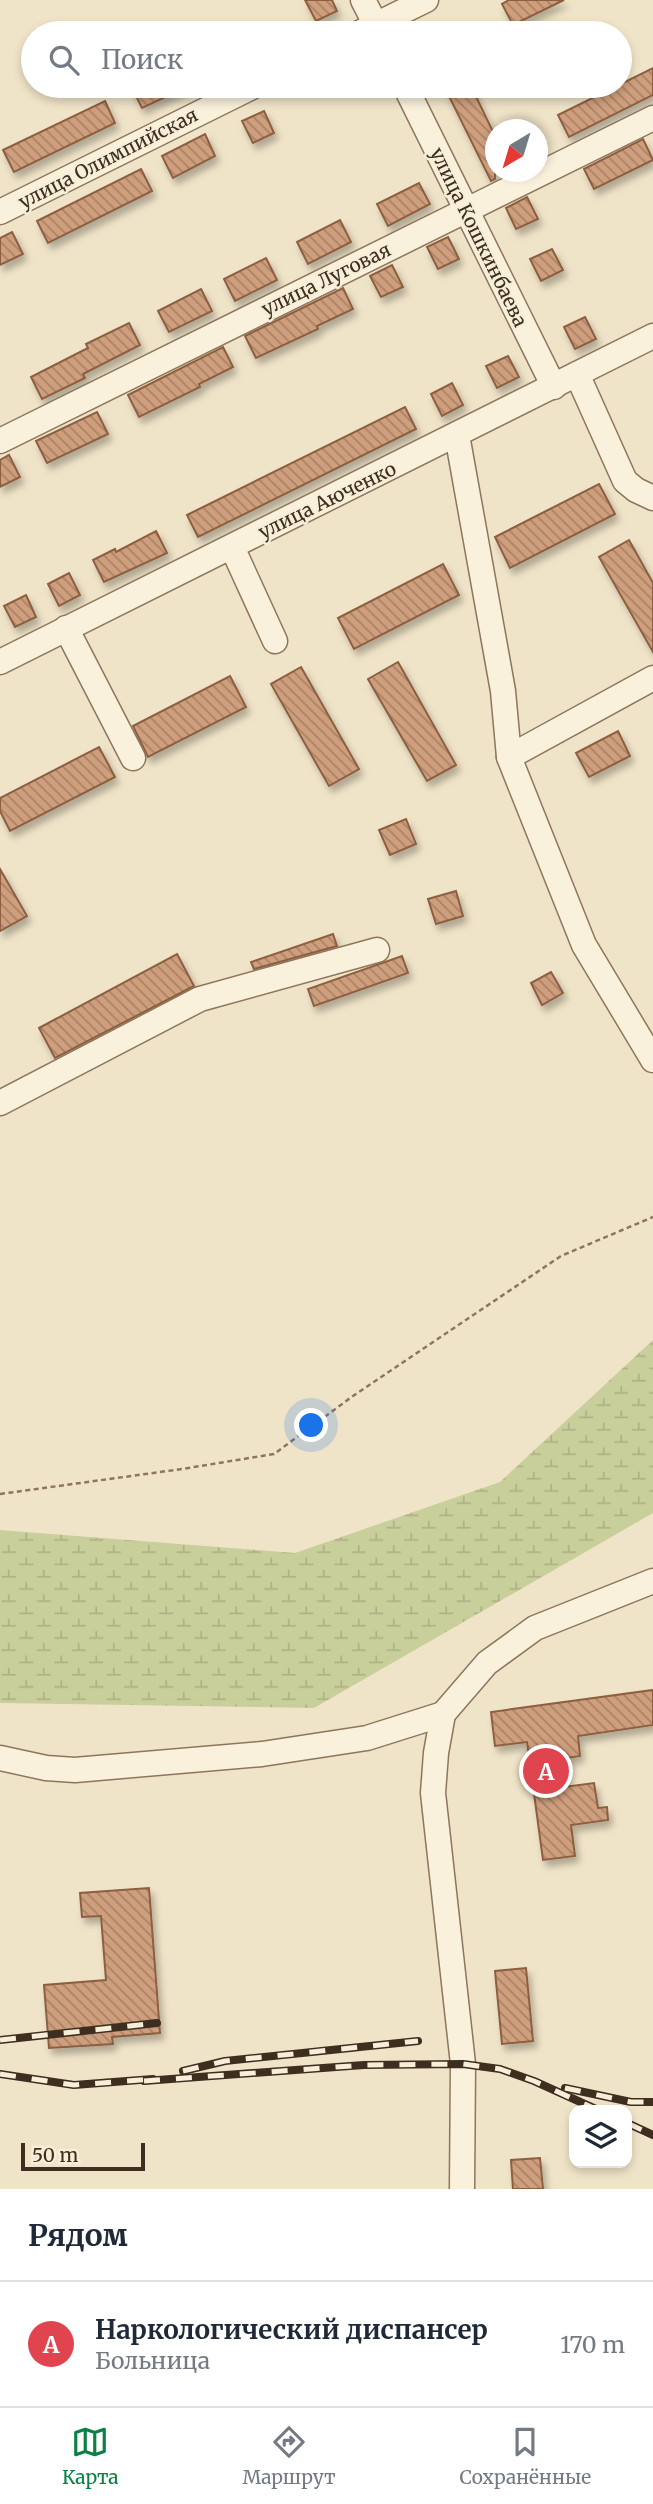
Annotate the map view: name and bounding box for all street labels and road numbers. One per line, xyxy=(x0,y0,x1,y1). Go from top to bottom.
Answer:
street label: улица Олимпийская xyxy=(14,102,202,214)
street label: улица Кошкинбаева xyxy=(425,143,533,331)
street label: улица Луговая xyxy=(257,237,395,321)
street label: улица Аюченко xyxy=(254,456,400,544)

